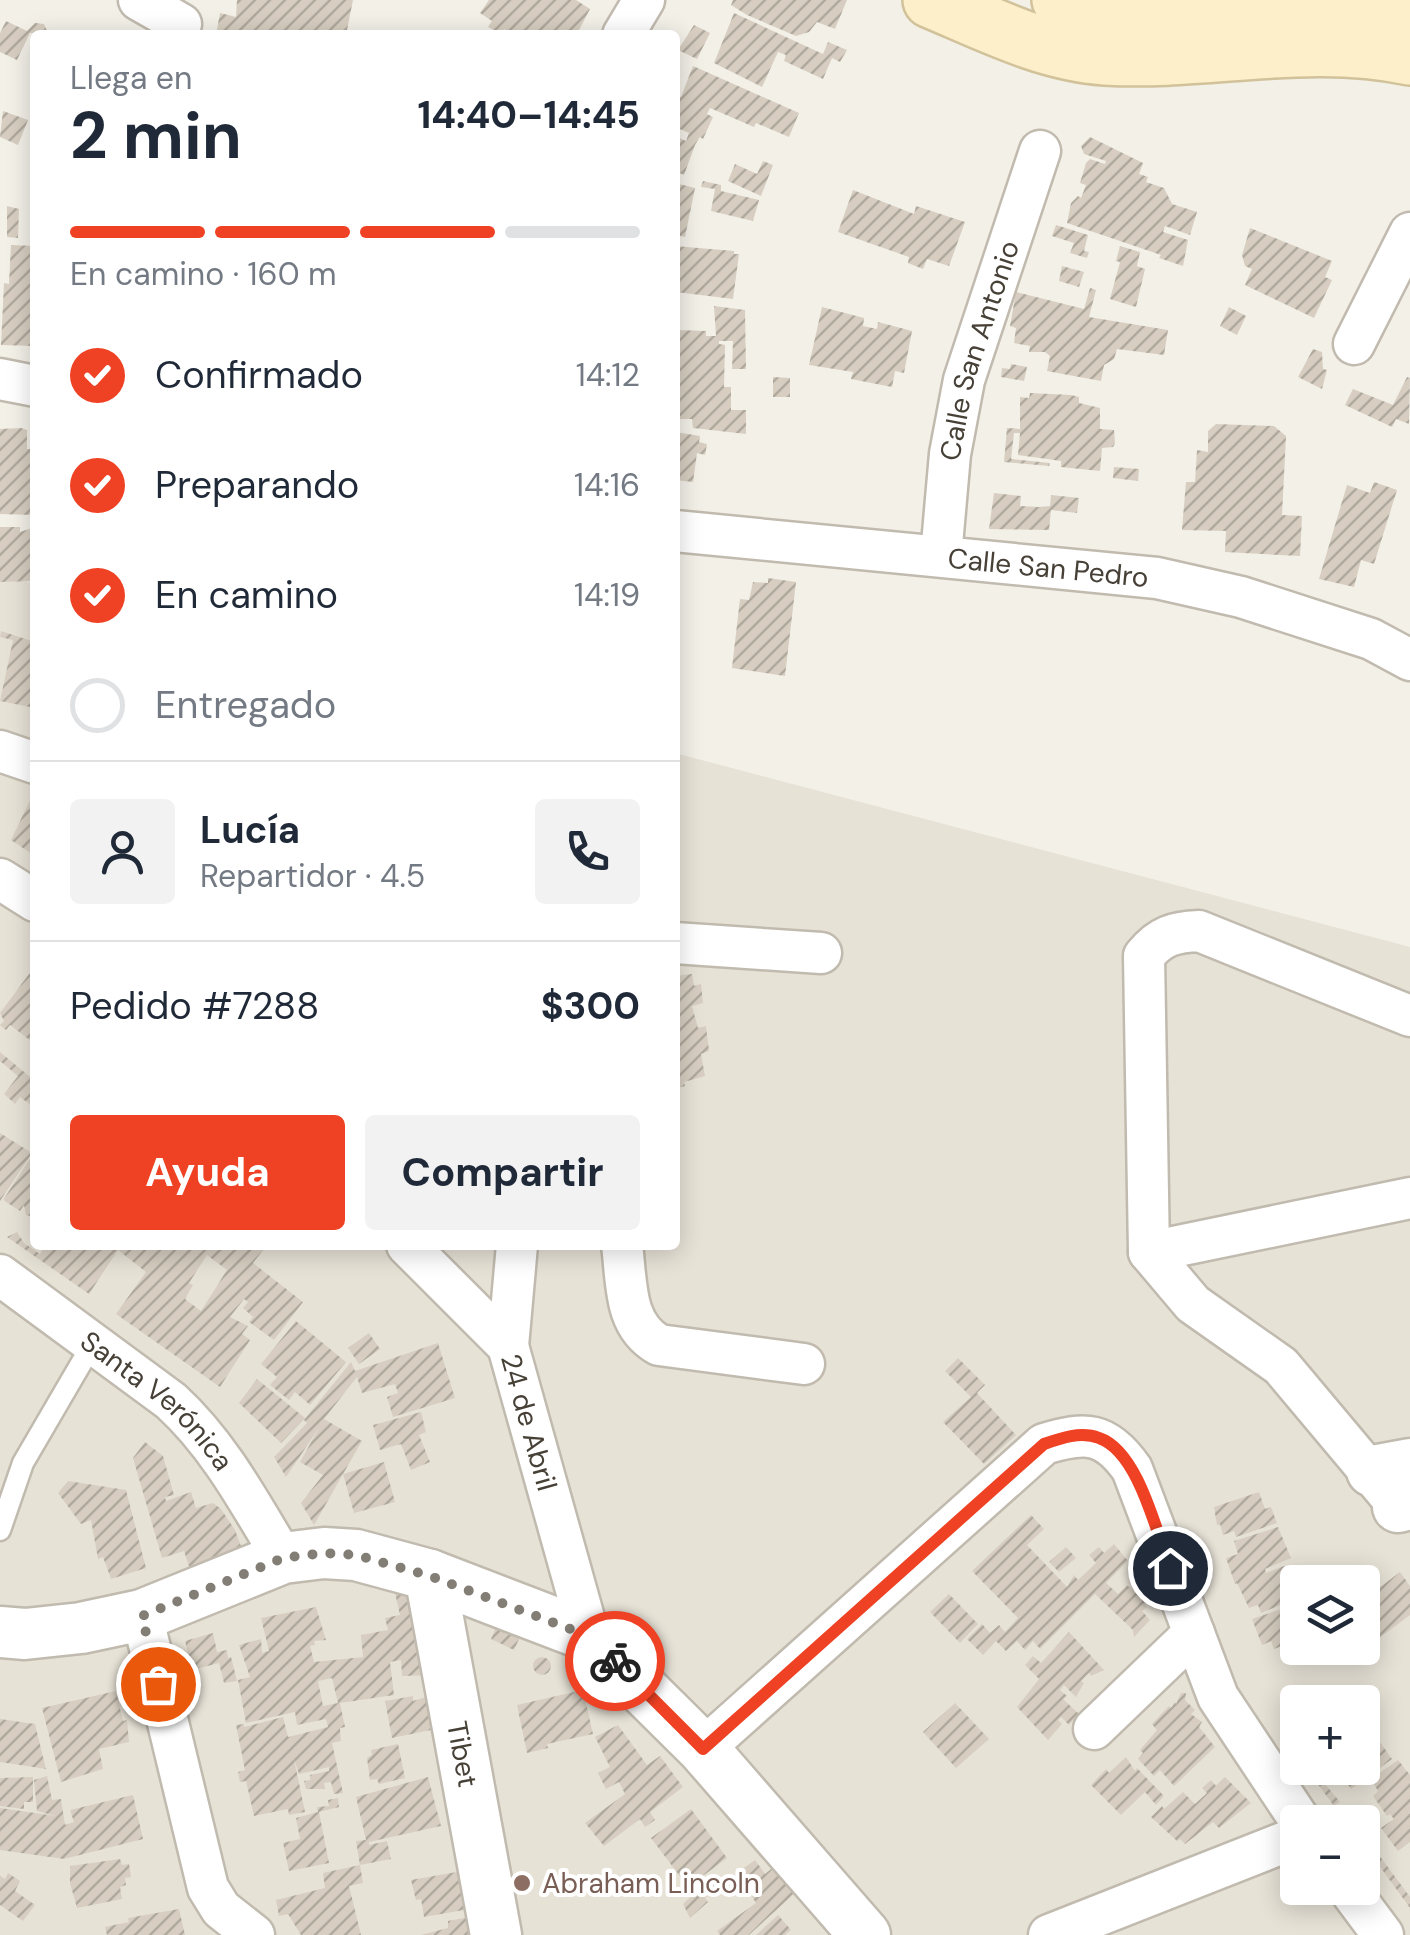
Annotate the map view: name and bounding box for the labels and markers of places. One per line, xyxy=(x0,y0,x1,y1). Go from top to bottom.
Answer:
pin xyxy=(1128,1526,1213,1611)
pin xyxy=(116,1642,201,1727)
place label: Abraham Lincoln xyxy=(542,1865,760,1902)
marker: Abraham Lincoln xyxy=(511,1872,533,1894)

